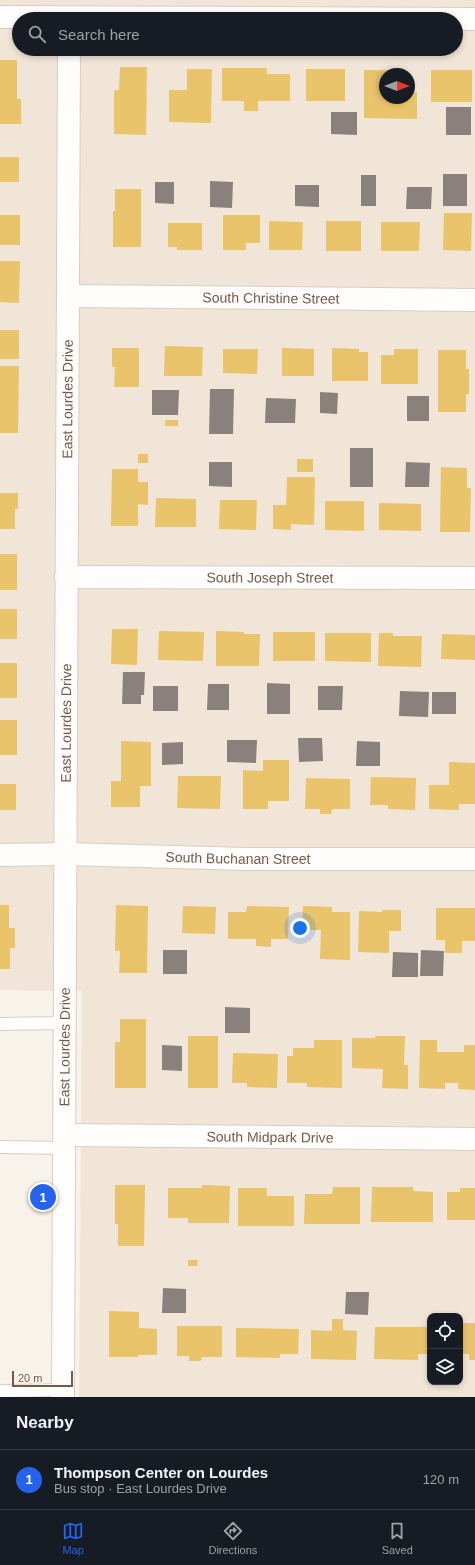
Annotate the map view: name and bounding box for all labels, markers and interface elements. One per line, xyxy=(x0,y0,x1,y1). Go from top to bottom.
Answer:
search box xyxy=(12,12,463,56)
icon: search xyxy=(26,23,48,45)
text: Search here xyxy=(58,26,140,43)
north arrow xyxy=(379,68,415,104)
street label: South Christine Street xyxy=(202,289,340,307)
street label: East Lourdes Drive xyxy=(59,339,76,459)
street label: South Joseph Street xyxy=(206,569,334,586)
street label: East Lourdes Drive xyxy=(58,663,74,783)
street label: South Buchanan Street xyxy=(165,849,310,867)
your location xyxy=(290,918,310,938)
street label: East Lourdes Drive xyxy=(56,987,73,1107)
street label: South Midpark Drive xyxy=(206,1128,334,1146)
pin: 1 xyxy=(30,1182,56,1212)
map controls xyxy=(427,1313,463,1385)
button: locate xyxy=(427,1313,463,1349)
button: layers xyxy=(427,1349,463,1385)
scale bar xyxy=(12,1369,73,1388)
text: 20 m xyxy=(18,1372,42,1384)
text: Nearby xyxy=(16,1413,74,1432)
text: Thompson Center on Lourdes xyxy=(54,1464,268,1481)
text: 1 xyxy=(25,1472,33,1487)
text: 120 m xyxy=(423,1472,459,1487)
text: Bus stop · East Lourdes Drive xyxy=(54,1481,227,1496)
tab: Map xyxy=(62,1520,84,1556)
tab: Directions xyxy=(208,1520,257,1556)
tab: Saved xyxy=(382,1520,413,1556)

